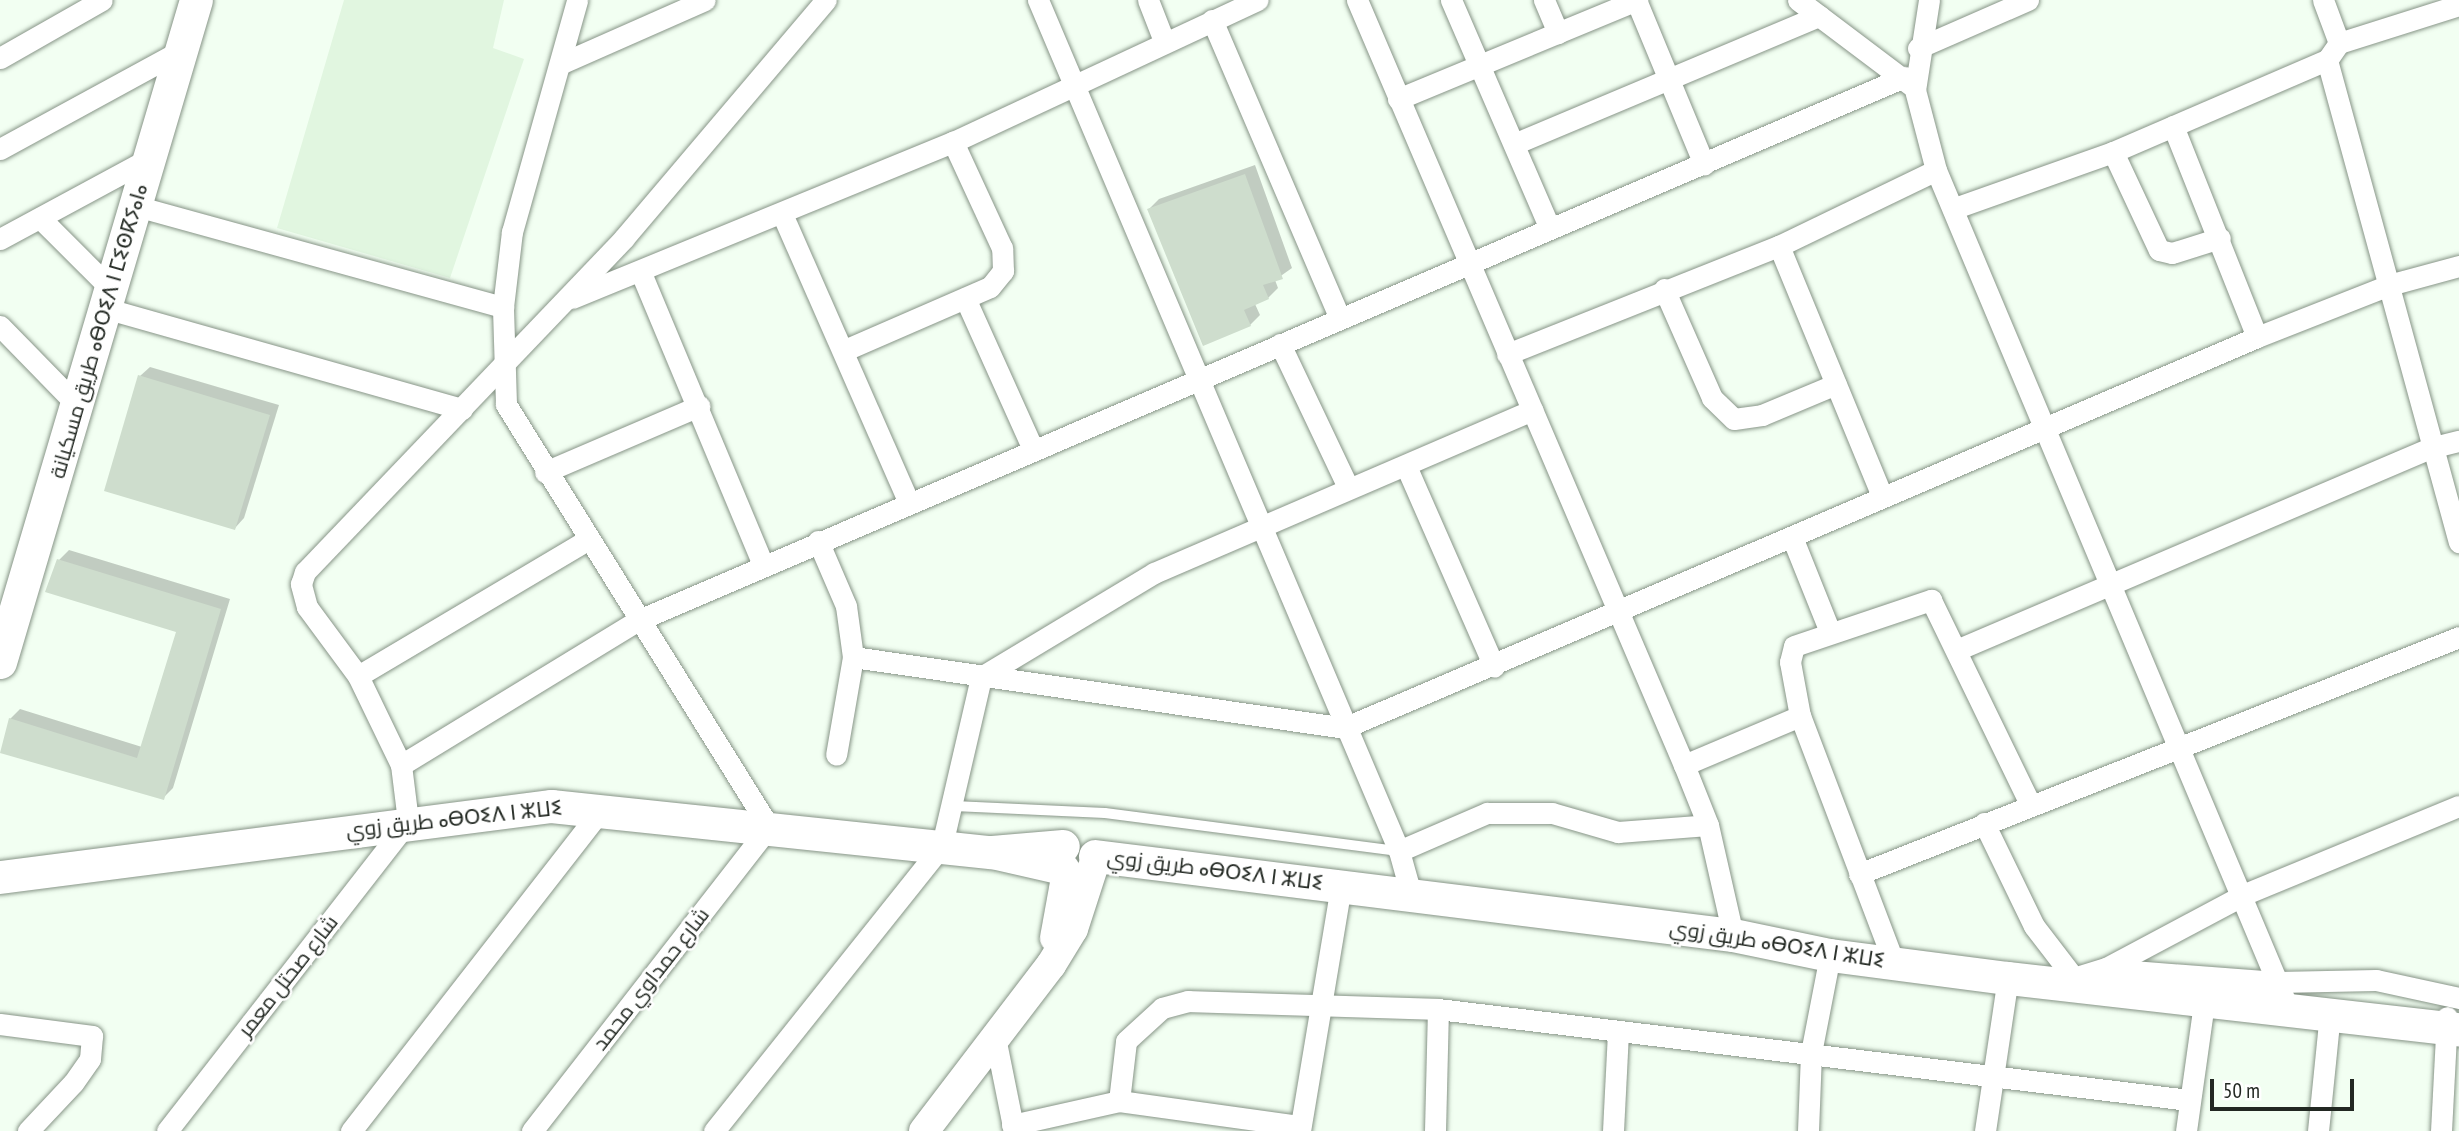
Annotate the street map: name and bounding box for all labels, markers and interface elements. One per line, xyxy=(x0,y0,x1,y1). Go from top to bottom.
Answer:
street label: طريق مسكيانة ⴰⴱⵔⵉⴷ ⵏ ⵎⵉⵙⴽⵢⴰⵏⴰ xyxy=(45,181,153,481)
street label: طريق زوي ⴰⴱⵔⵉⴷ ⵏ ⵣⵡⵉ xyxy=(345,795,563,843)
street label: طريق زوي ⴰⴱⵔⵉⴷ ⵏ ⵣⵡⵉ xyxy=(1106,844,1324,896)
street label: شارع حمداوي محمد xyxy=(587,903,715,1055)
street label: شارع صحتل معمر xyxy=(233,910,343,1042)
street label: طريق زوي ⴰⴱⵔⵉⴷ ⵏ ⵣⵡⵉ xyxy=(1668,915,1886,973)
scale bar xyxy=(2214,1064,2358,1108)
text: 50 m xyxy=(2223,1077,2260,1104)

